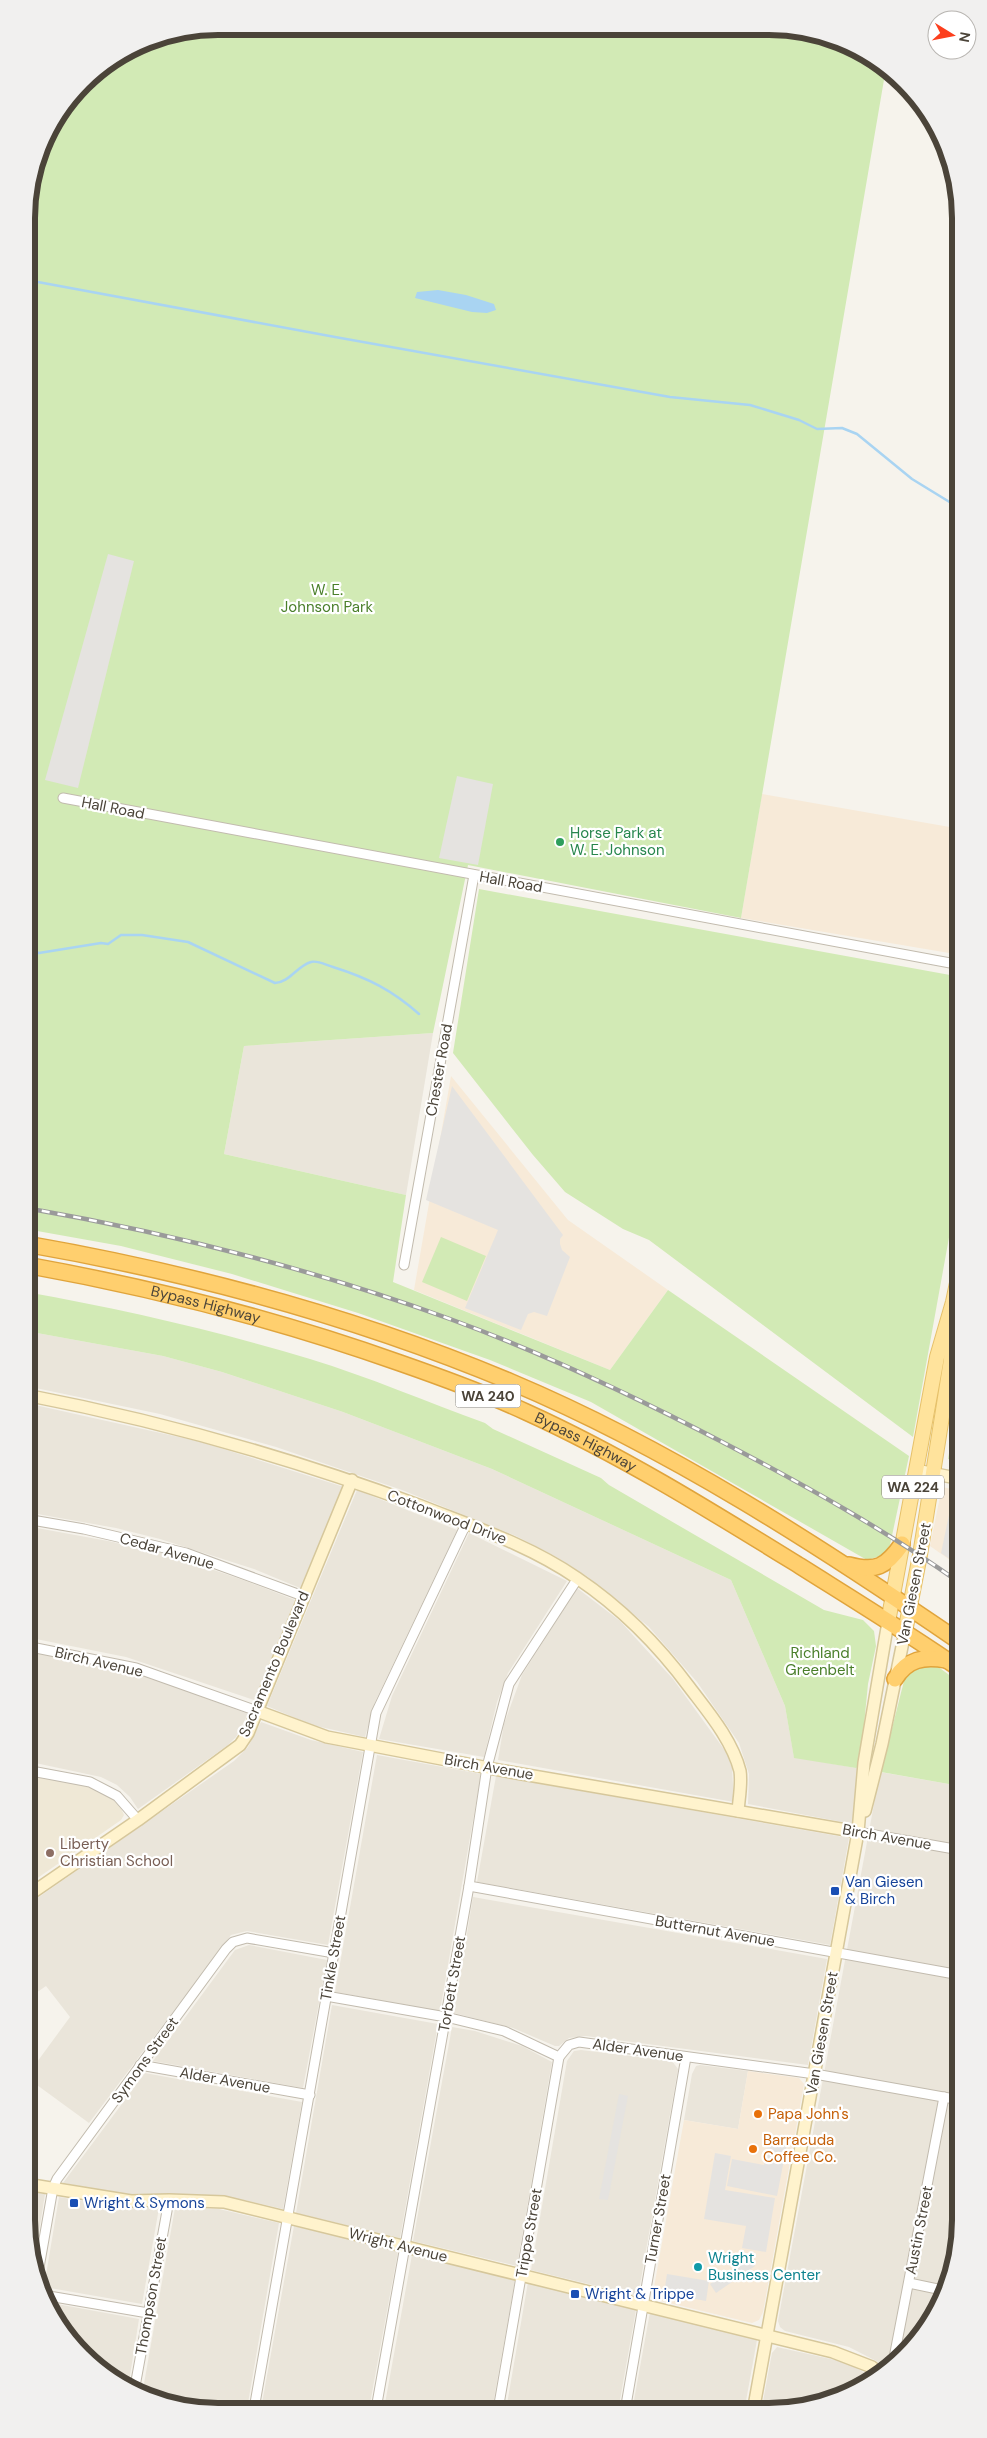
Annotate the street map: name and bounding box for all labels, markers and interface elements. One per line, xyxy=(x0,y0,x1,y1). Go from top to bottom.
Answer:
north arrow xyxy=(927,10,977,60)
text: N xyxy=(955,31,975,44)
park label: W. E. Johnson Park xyxy=(281,580,374,617)
street label: Hall Road xyxy=(80,792,146,824)
place label: Horse Park at W. E. Johnson xyxy=(570,823,665,860)
marker: Horse Park at W. E. Johnson xyxy=(554,836,566,848)
street label: Hall Road xyxy=(478,867,544,897)
street label: Chester Road xyxy=(421,1022,457,1118)
street label: Bypass Highway xyxy=(149,1281,263,1328)
road number: WA 240 xyxy=(456,1384,520,1408)
street label: Bypass Highway xyxy=(531,1407,641,1477)
road number: WA 224 xyxy=(882,1475,944,1498)
street label: Cottonwood Drive xyxy=(384,1485,510,1549)
street label: Van Giesen Street xyxy=(892,1521,936,1647)
street label: Cedar Avenue xyxy=(117,1528,217,1574)
street label: Sacramento Boulevard xyxy=(234,1588,314,1740)
street label: Birch Avenue xyxy=(53,1642,145,1682)
park label: Richland Greenbelt xyxy=(785,1643,855,1680)
street label: Birch Avenue xyxy=(443,1749,535,1785)
street label: Birch Avenue xyxy=(841,1819,933,1855)
place label: Liberty Christian School xyxy=(60,1834,173,1871)
marker: Liberty Christian School xyxy=(44,1847,56,1859)
place label: Van Giesen & Birch xyxy=(845,1872,923,1909)
marker: Van Giesen & Birch xyxy=(829,1885,841,1897)
street label: Butternut Avenue xyxy=(654,1911,776,1951)
street label: Tinkle Street xyxy=(316,1914,350,2002)
street label: Torbett Street xyxy=(434,1934,470,2034)
street label: Van Giesen Street xyxy=(801,1970,843,2096)
street label: Symons Street xyxy=(107,2013,183,2107)
street label: Alder Avenue xyxy=(591,2034,685,2066)
street label: Alder Avenue xyxy=(178,2062,272,2098)
place label: Papa John's xyxy=(768,2104,849,2124)
marker: Papa John's xyxy=(752,2108,764,2120)
place label: Barracuda Coffee Co. xyxy=(763,2130,836,2167)
marker: Barracuda Coffee Co. xyxy=(747,2143,759,2155)
street label: Turner Street xyxy=(640,2172,676,2266)
street label: Austin Street xyxy=(901,2184,937,2276)
street label: Trippe Street xyxy=(511,2187,547,2279)
place label: Wright & Symons xyxy=(84,2193,205,2213)
marker: Wright & Symons xyxy=(68,2197,80,2209)
street label: Wright Avenue xyxy=(346,2223,450,2267)
street label: Thompson Street xyxy=(131,2235,171,2357)
place label: Wright Business Center xyxy=(708,2248,821,2285)
marker: Wright Business Center xyxy=(692,2261,704,2273)
place label: Wright & Trippe xyxy=(585,2284,694,2304)
marker: Wright & Trippe xyxy=(569,2288,581,2300)

